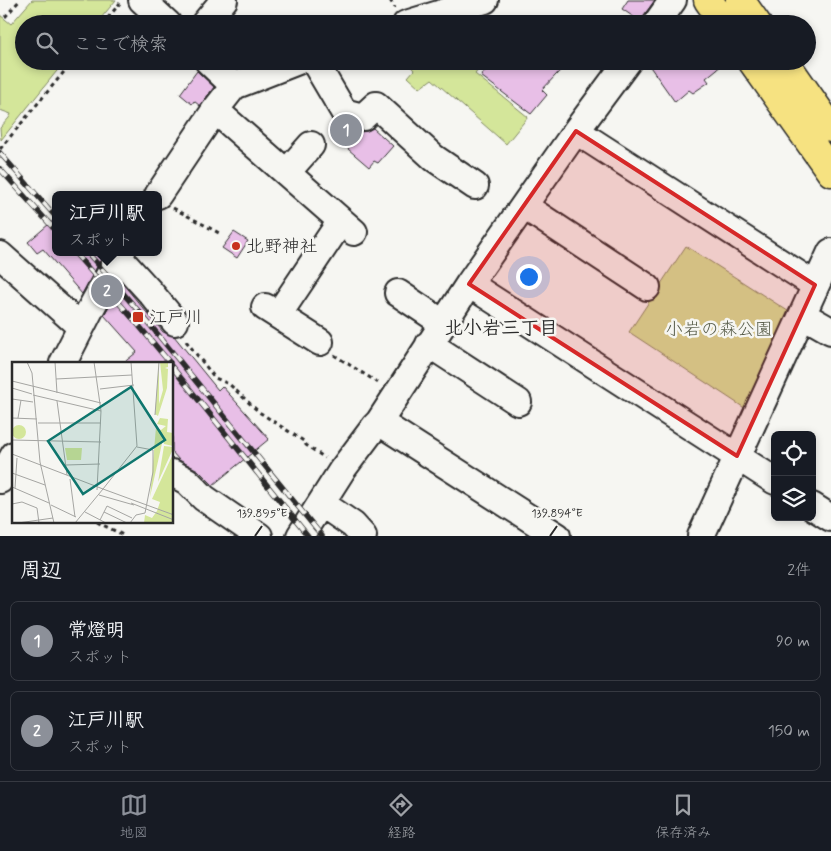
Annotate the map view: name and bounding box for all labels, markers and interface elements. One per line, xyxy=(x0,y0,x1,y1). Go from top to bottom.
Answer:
search box xyxy=(15,15,816,70)
icon: search xyxy=(33,29,61,57)
text: ここで検索 xyxy=(73,32,168,57)
pin: 1 xyxy=(330,111,362,149)
popup xyxy=(52,191,162,256)
text: 江戸川駅 xyxy=(69,201,145,226)
text: スポット xyxy=(69,230,133,251)
place label: 北野神社 xyxy=(246,235,318,259)
marker: 北野神社 xyxy=(230,240,242,252)
your location xyxy=(516,264,542,290)
pin: 2 xyxy=(91,272,123,310)
place label: 江戸川 xyxy=(149,306,203,330)
marker: 江戸川 xyxy=(131,310,145,324)
district label: 北小岩三丁目 xyxy=(444,316,558,341)
park label: 小岩の森公園 xyxy=(665,318,773,342)
inset map xyxy=(12,362,174,524)
map controls xyxy=(771,431,816,521)
button: locate xyxy=(771,431,816,476)
button: layers xyxy=(771,476,816,521)
text: 139.895°E xyxy=(236,506,288,522)
text: 139.894°E xyxy=(531,506,583,522)
text: 周辺 xyxy=(20,557,62,585)
text: 2件 xyxy=(787,560,811,581)
text: 常燈明 xyxy=(68,618,125,643)
text: 1 xyxy=(33,631,41,652)
text: 90 m xyxy=(776,631,810,652)
text: スポット xyxy=(68,647,132,668)
text: 江戸川駅 xyxy=(68,708,144,733)
text: 2 xyxy=(33,721,41,742)
text: 150 m xyxy=(768,721,810,742)
text: スポット xyxy=(68,737,132,758)
tab: 地図 xyxy=(120,791,148,842)
tab: 経路 xyxy=(387,791,415,842)
tab: 保存済み xyxy=(655,791,711,842)

